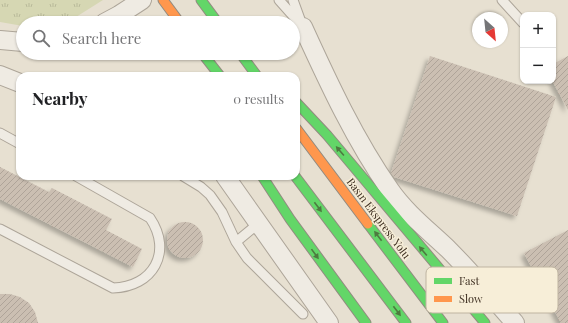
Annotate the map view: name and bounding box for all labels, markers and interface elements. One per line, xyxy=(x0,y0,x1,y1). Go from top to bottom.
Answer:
north arrow xyxy=(472,12,508,48)
map controls xyxy=(520,12,556,84)
button: + xyxy=(520,12,556,48)
search box xyxy=(16,16,300,60)
icon: search xyxy=(30,27,52,49)
text: Search here xyxy=(62,28,141,48)
button: − xyxy=(520,48,556,84)
text: Nearby xyxy=(32,87,87,109)
text: 0 results xyxy=(233,90,284,107)
one-way arrow xyxy=(336,145,345,156)
street label: Basın Ekspress Yolu xyxy=(344,175,415,262)
one-way arrow xyxy=(314,202,323,213)
one-way arrow xyxy=(374,230,382,241)
one-way arrow xyxy=(418,246,427,256)
one-way arrow xyxy=(311,249,320,260)
legend xyxy=(426,267,558,313)
text: Fast xyxy=(459,273,479,288)
text: Slow xyxy=(459,291,483,306)
one-way arrow xyxy=(393,305,401,316)

